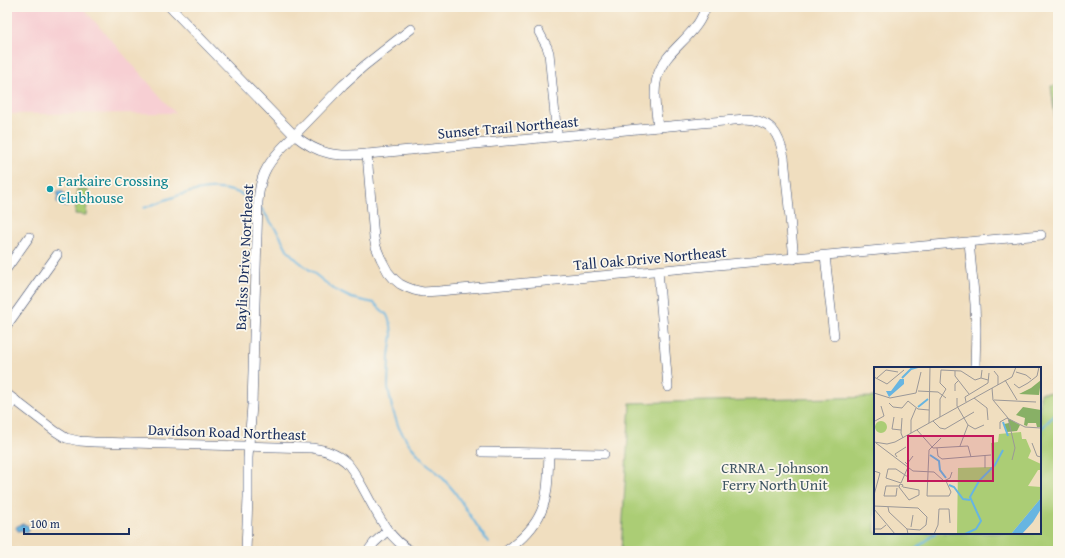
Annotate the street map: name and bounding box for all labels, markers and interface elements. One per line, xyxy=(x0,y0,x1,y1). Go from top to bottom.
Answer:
street label: Sunset Trail Northeast xyxy=(437,110,580,144)
place label: Parkaire Crossing Clubhouse xyxy=(58,170,169,208)
street label: Bayliss Drive Northeast xyxy=(230,183,258,331)
marker: Parkaire Crossing Clubhouse xyxy=(45,184,55,194)
street label: Tall Oak Drive Northeast xyxy=(573,241,728,275)
inset map xyxy=(874,367,1041,534)
street label: Davidson Road Northeast xyxy=(147,419,307,445)
park label: CRNRA - Johnson Ferry North Unit xyxy=(721,457,829,495)
scale bar xyxy=(24,510,129,536)
text: 100 m xyxy=(30,515,60,532)

